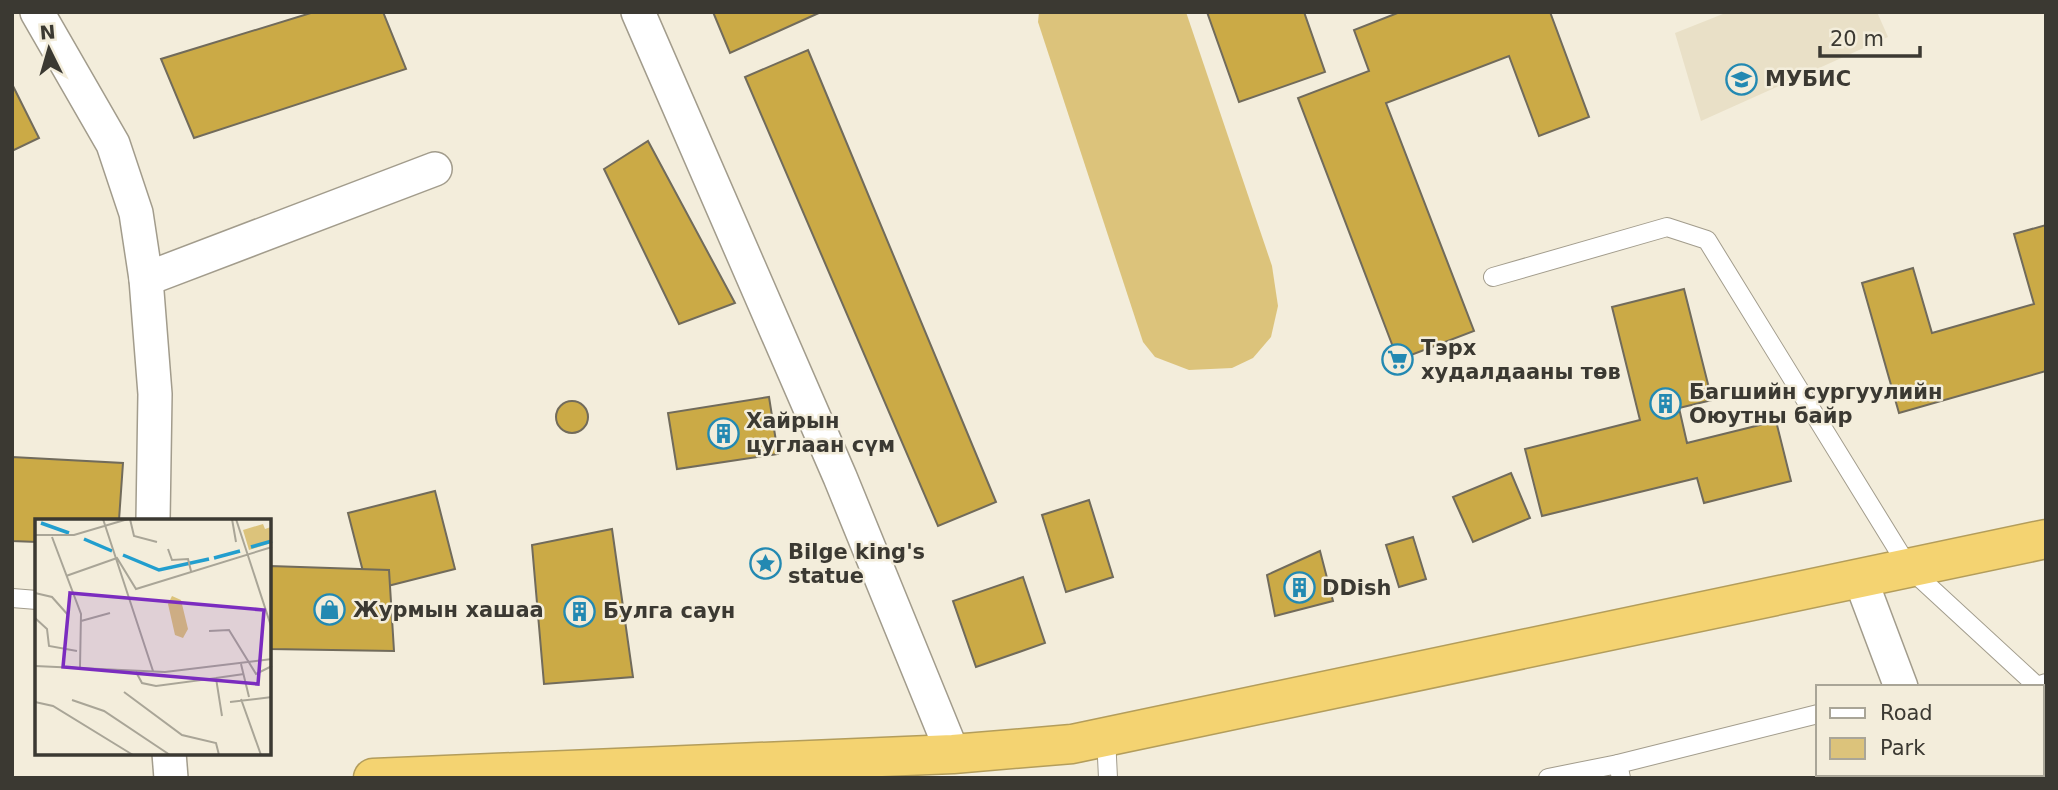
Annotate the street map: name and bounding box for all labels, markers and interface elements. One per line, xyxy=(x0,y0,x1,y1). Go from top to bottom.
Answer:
north arrow xyxy=(14,14,84,84)
scale bar xyxy=(1820,14,1920,58)
text: N xyxy=(39,20,56,44)
text: 20 m xyxy=(1830,27,1884,51)
school or university icon: МУБИС xyxy=(1725,62,1759,96)
place label: МУБИС xyxy=(1765,67,1851,91)
place label: Тэрх худалдааны төв xyxy=(1421,336,1621,384)
supermarket icon: Тэрх худалдааны төв xyxy=(1381,343,1415,377)
place label: Багшийн сургуулийн Оюутны байр xyxy=(1689,380,1943,428)
building icon: Багшийн сургуулийн Оюутны байр xyxy=(1649,387,1683,421)
place label: Хайрын цуглаан сүм xyxy=(746,409,895,457)
building icon: Хайрын цуглаан сүм xyxy=(706,416,740,450)
inset map xyxy=(35,519,271,755)
place label: Bilge king's statue xyxy=(788,540,925,588)
place icon: Bilge king's statue xyxy=(748,547,782,581)
building icon: DDish xyxy=(1282,571,1316,605)
place label: DDish xyxy=(1322,576,1392,600)
shop icon: Журмын хашаа xyxy=(313,593,347,627)
building icon: Булга саун xyxy=(563,594,597,628)
place label: Журмын хашаа xyxy=(353,598,544,622)
place label: Булга саун xyxy=(603,599,735,623)
legend xyxy=(1816,685,2044,776)
text: Road xyxy=(1880,701,1933,725)
text: Park xyxy=(1880,736,1926,760)

